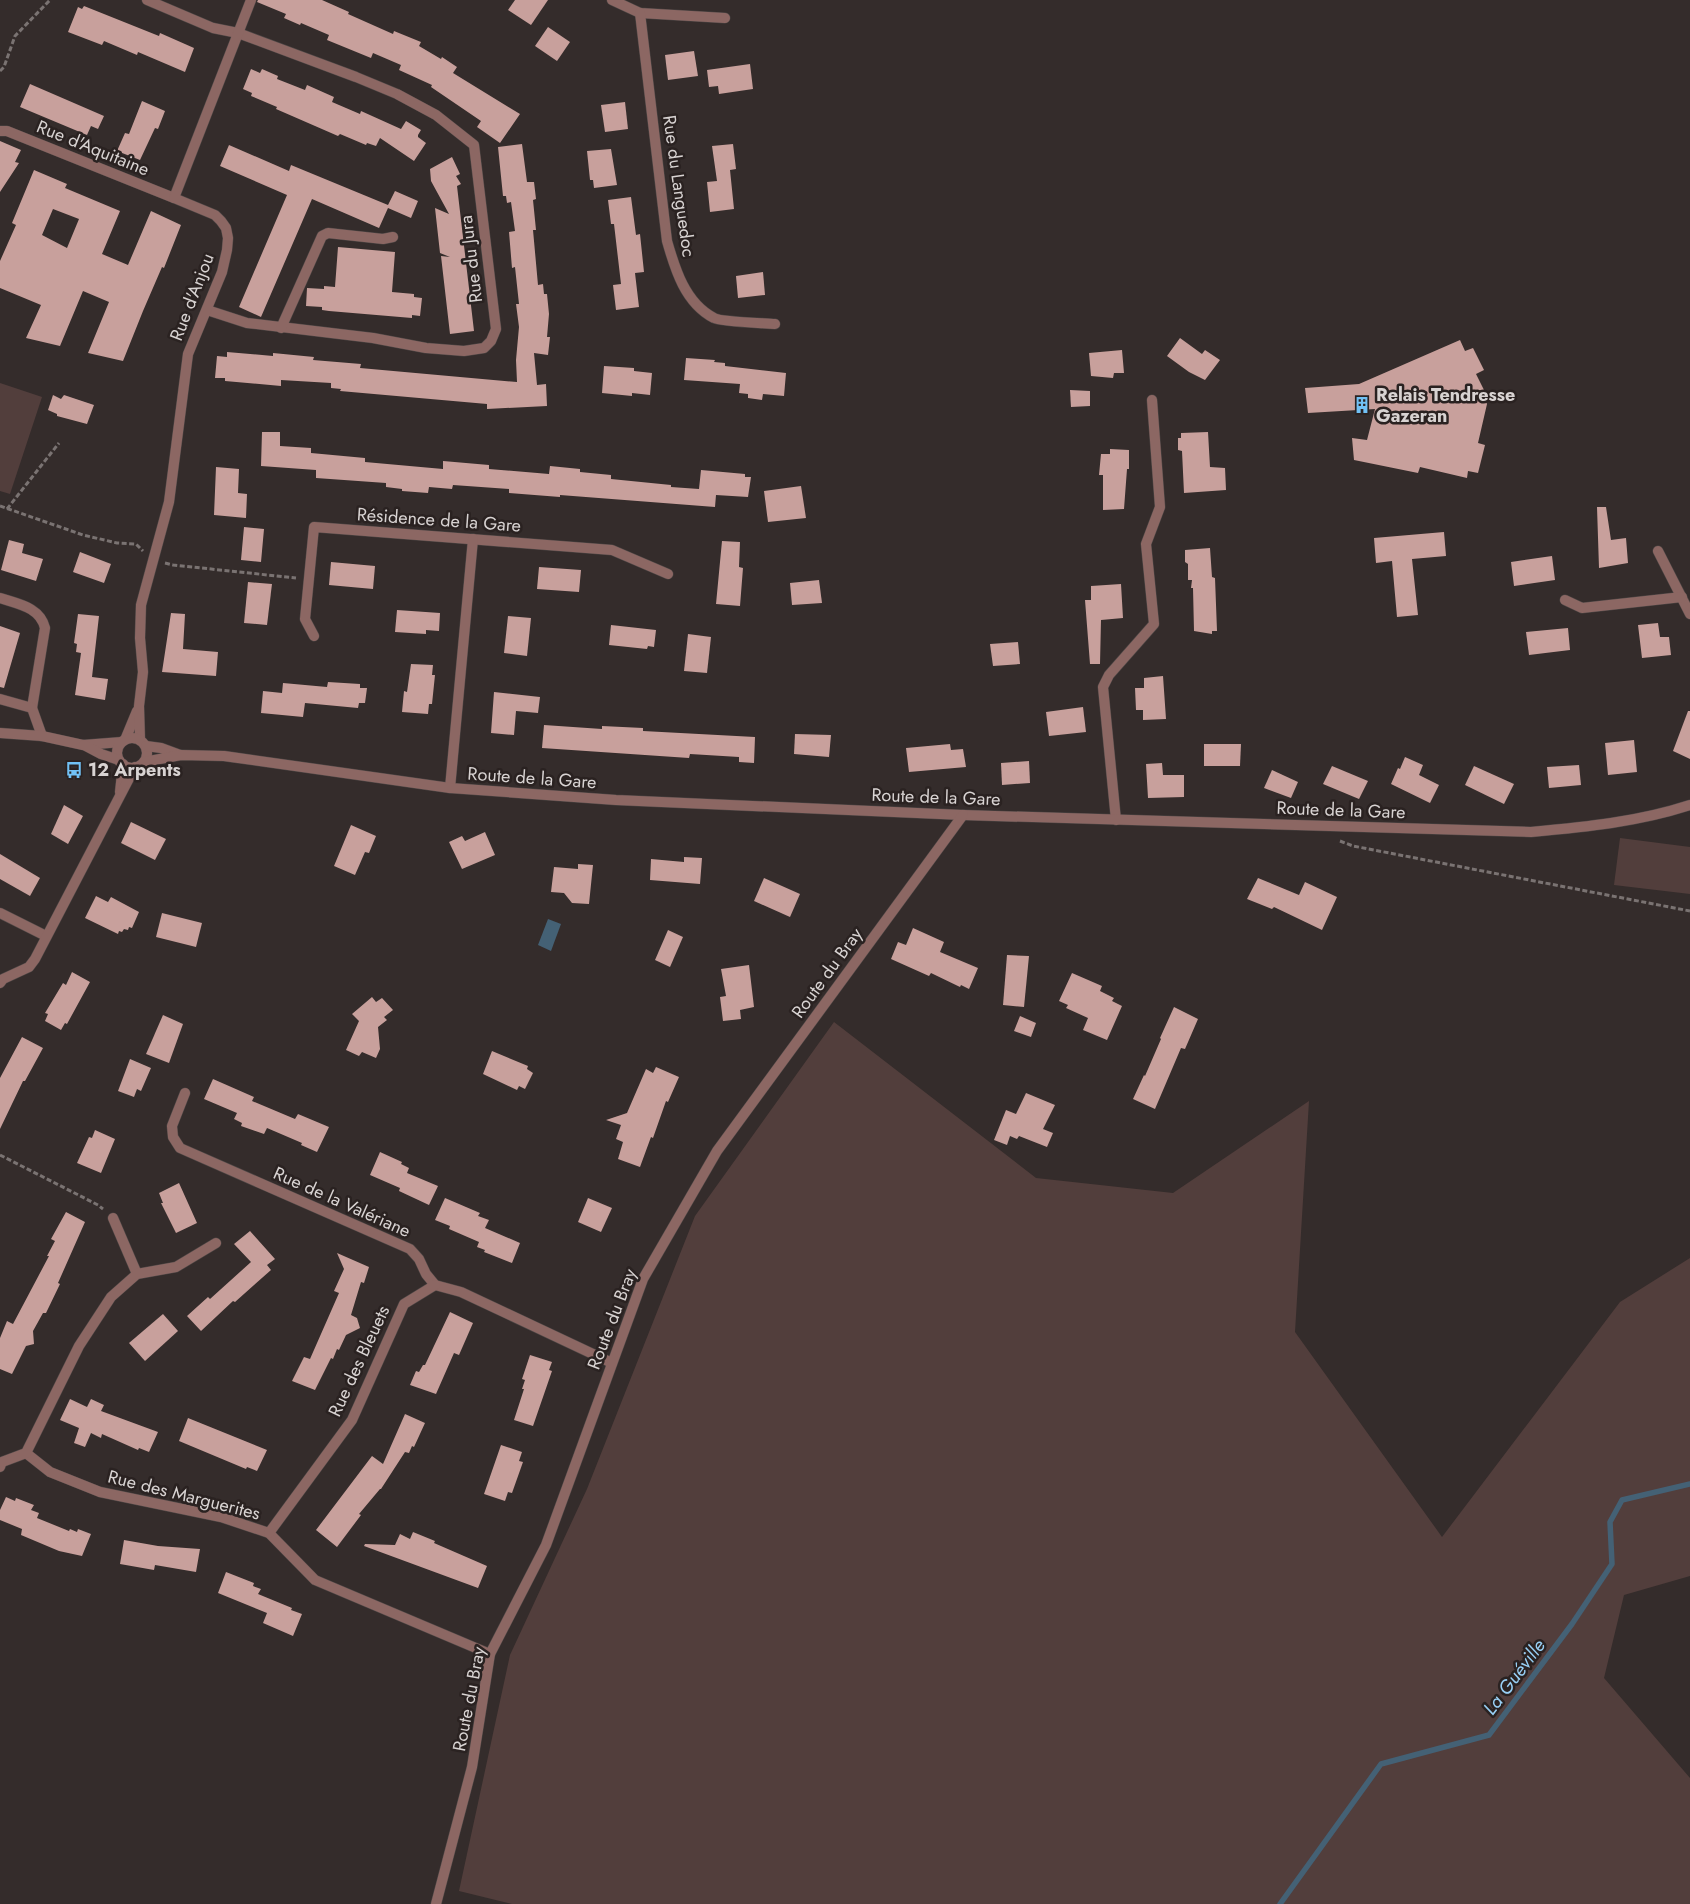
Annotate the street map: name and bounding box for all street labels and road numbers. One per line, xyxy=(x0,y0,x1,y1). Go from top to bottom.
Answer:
street label: Rue du Languedoc xyxy=(656,113,702,259)
street label: Rue d'Aquitaine xyxy=(33,114,153,182)
street label: Rue du Jura xyxy=(453,214,489,304)
street label: Rue d'Anjou xyxy=(163,249,221,345)
street label: Résidence de la Gare xyxy=(356,501,522,539)
street label: Route de la Gare xyxy=(467,761,597,795)
street label: Route de la Gare xyxy=(871,782,1001,812)
street label: Route de la Gare xyxy=(1276,795,1406,825)
street label: Route du Bray xyxy=(785,922,869,1024)
street label: Rue de la Valériane xyxy=(269,1160,415,1244)
street label: Route du Bray xyxy=(581,1265,643,1373)
street label: Rue des Bleuets xyxy=(322,1301,396,1421)
street label: Rue des Marguerites xyxy=(105,1463,263,1527)
street label: Route du Bray xyxy=(446,1644,492,1754)

